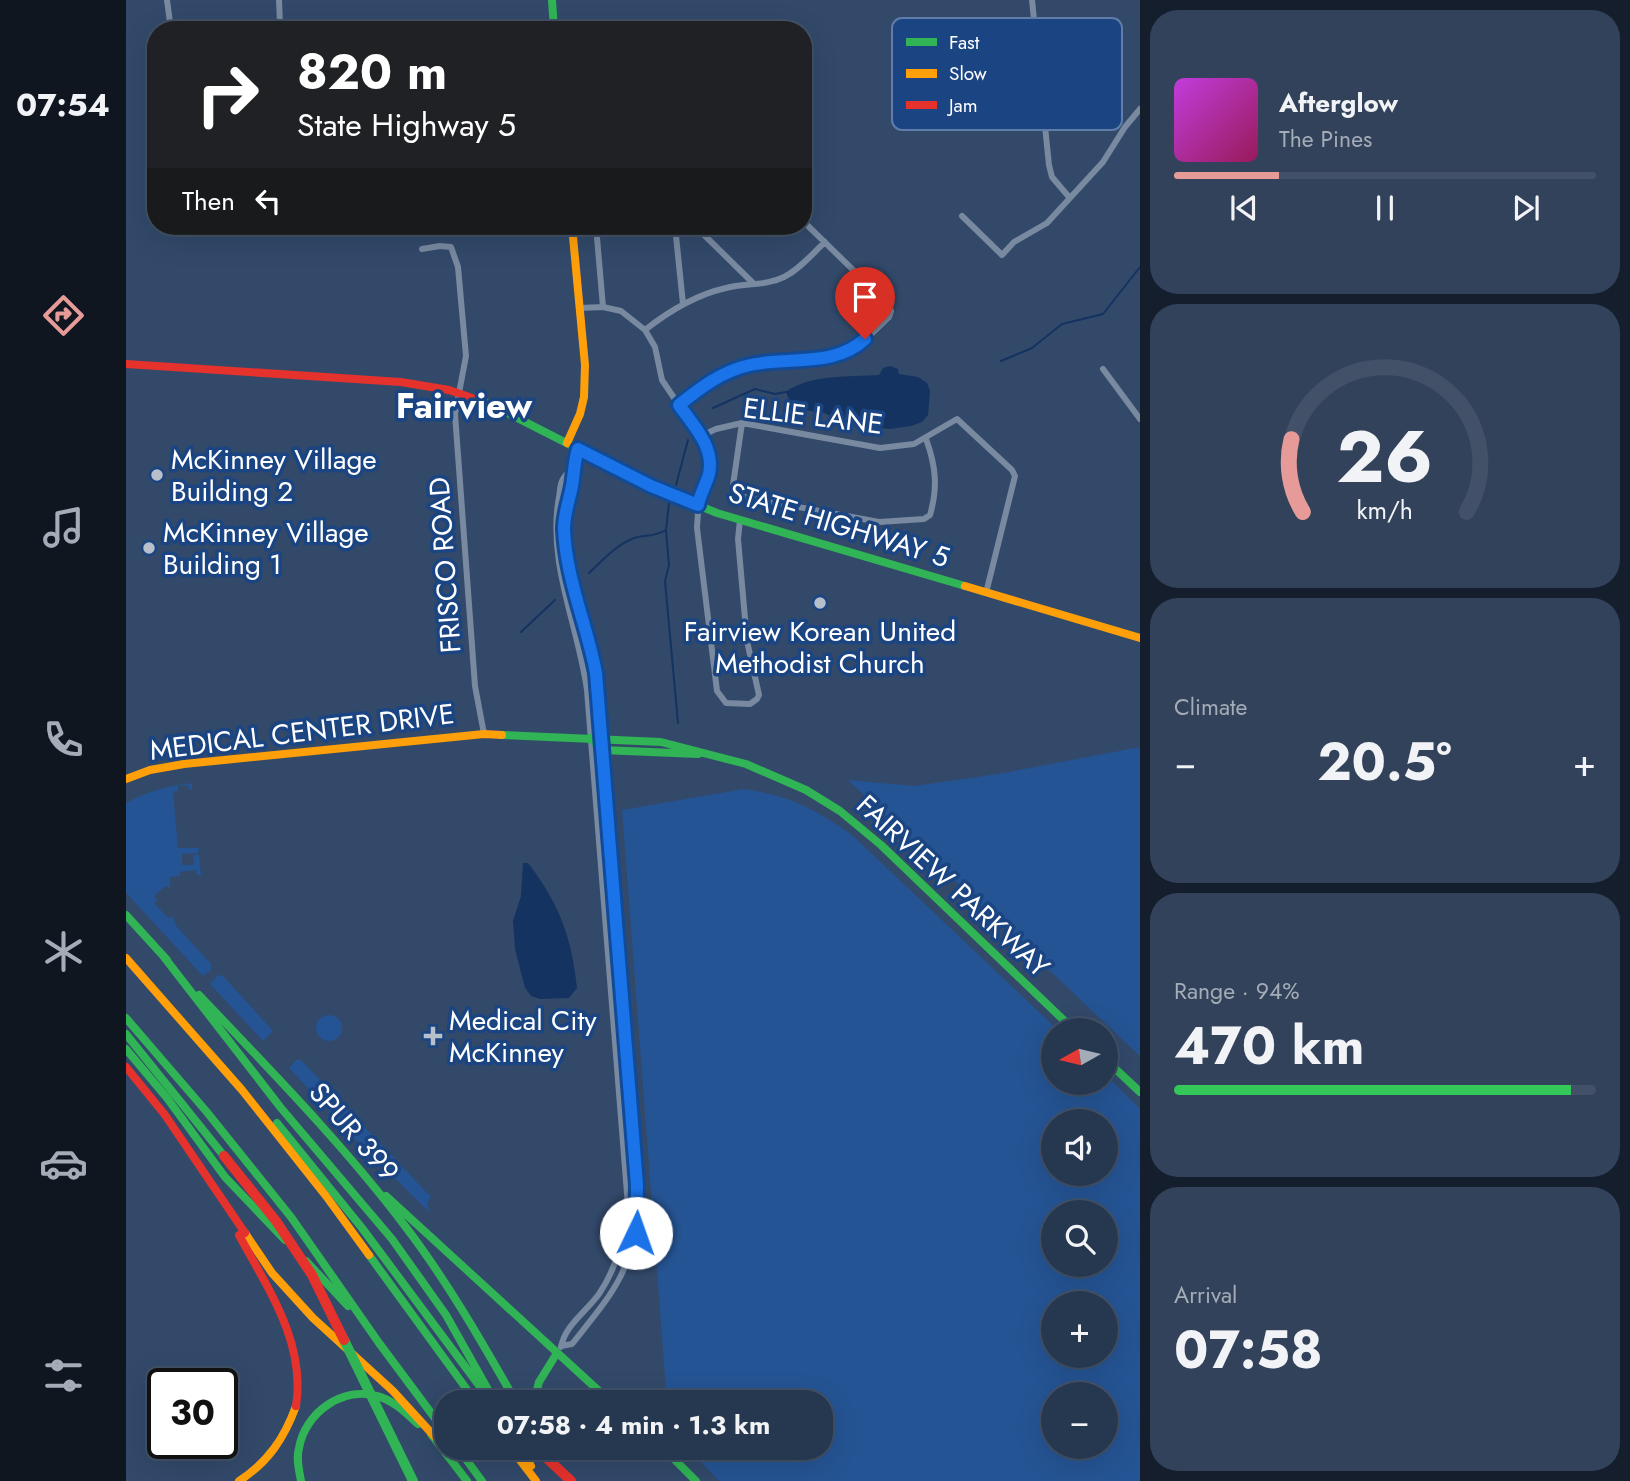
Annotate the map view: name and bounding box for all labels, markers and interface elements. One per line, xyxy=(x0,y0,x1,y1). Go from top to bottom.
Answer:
legend xyxy=(892,18,1122,130)
text: Fast xyxy=(949,29,980,56)
text: 820 m xyxy=(297,37,447,107)
icon: right xyxy=(182,49,273,140)
text: Slow xyxy=(949,60,987,87)
text: 07:54 xyxy=(16,82,110,128)
text: Afterglow xyxy=(1279,84,1398,122)
text: Jam xyxy=(946,92,978,119)
text: State Highway 5 xyxy=(297,102,516,148)
text: The Pines xyxy=(1279,122,1372,156)
text: Then xyxy=(182,182,235,220)
icon: left xyxy=(249,182,287,220)
icon: previous xyxy=(1225,189,1263,227)
icon: pause xyxy=(1366,189,1404,227)
icon: next xyxy=(1507,189,1545,227)
pin xyxy=(835,267,895,339)
icon: arrive xyxy=(846,278,884,316)
icon: directions xyxy=(39,291,88,340)
district label: Fairview xyxy=(396,381,533,431)
street label: ELLIE LANE xyxy=(741,387,885,445)
text: 26 xyxy=(1337,405,1433,510)
place label: McKinney Village Building 2 xyxy=(171,439,377,512)
marker: McKinney Village Building 2 xyxy=(149,467,165,483)
street label: STATE HIGHWAY 5 xyxy=(724,472,954,578)
street label: FRISCO ROAD xyxy=(418,476,472,654)
text: km/h xyxy=(1357,492,1413,528)
icon: music xyxy=(39,503,88,552)
place label: McKinney Village Building 1 xyxy=(163,512,369,585)
marker: McKinney Village Building 1 xyxy=(141,540,157,556)
marker: Fairview Korean United Methodist Church xyxy=(812,595,828,611)
place label: Fairview Korean United Methodist Church xyxy=(684,611,956,684)
text: Climate xyxy=(1174,690,1247,724)
street label: MEDICAL CENTER DRIVE xyxy=(147,693,457,771)
icon: phone xyxy=(39,715,88,764)
text: 20.5° xyxy=(1317,724,1452,800)
text: − xyxy=(1174,735,1196,790)
text: + xyxy=(1573,735,1596,790)
street label: FAIRVIEW PARKWAY xyxy=(847,785,1059,987)
icon: climate xyxy=(39,927,88,976)
text: Range · 94% xyxy=(1174,974,1300,1008)
place label: Medical City McKinney xyxy=(449,1000,597,1073)
text: 470 km xyxy=(1174,1008,1364,1084)
north arrow xyxy=(1041,1018,1118,1096)
map controls xyxy=(1041,1018,1118,1459)
marker: Medical City McKinney xyxy=(423,1026,443,1046)
street label: SPUR 399 xyxy=(299,1073,409,1191)
button: sound xyxy=(1041,1109,1118,1186)
icon: car xyxy=(39,1139,88,1188)
position arrow xyxy=(599,1196,673,1270)
button: search xyxy=(1041,1200,1118,1277)
text: Arrival xyxy=(1174,1278,1237,1312)
button: + xyxy=(1041,1291,1118,1368)
text: 07:58 xyxy=(1174,1312,1323,1388)
icon: filters xyxy=(39,1351,88,1400)
speed limit sign: 30 xyxy=(147,1368,238,1459)
button: − xyxy=(1041,1382,1118,1459)
text: 07:58 · 4 min · 1.3 km xyxy=(497,1406,770,1444)

